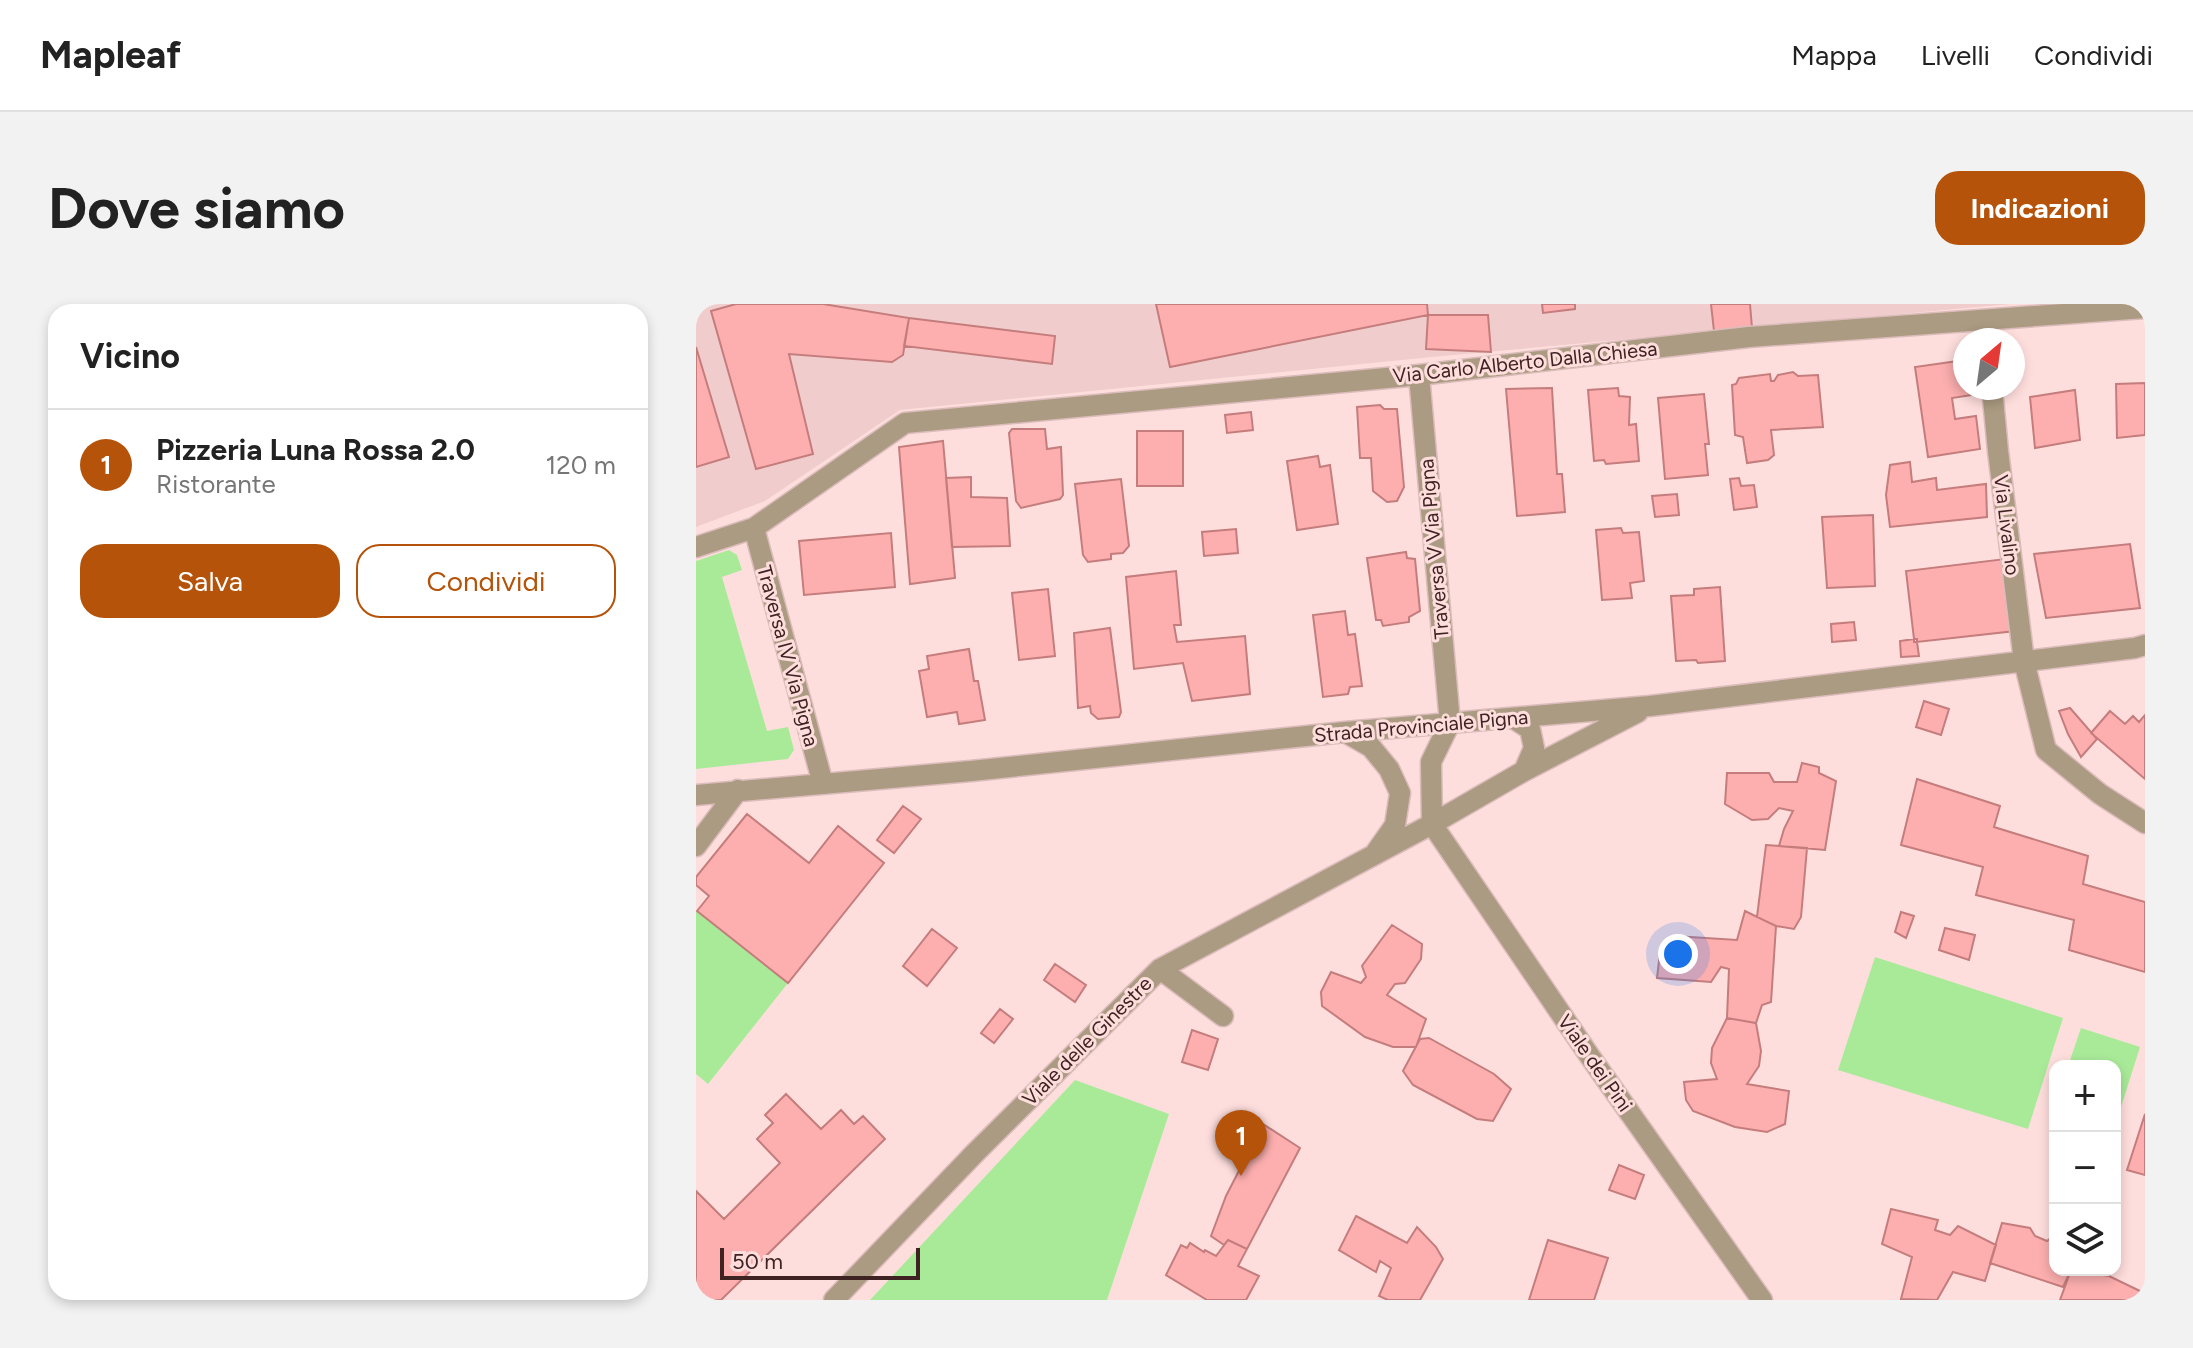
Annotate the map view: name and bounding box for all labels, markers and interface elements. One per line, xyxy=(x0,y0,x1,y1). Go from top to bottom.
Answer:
text: Mapleaf xyxy=(40,32,181,78)
text: Mappa xyxy=(1791,38,1877,72)
text: Livelli xyxy=(1921,38,1990,72)
text: Condividi xyxy=(2034,38,2153,72)
button: Indicazioni xyxy=(1935,171,2145,245)
text: Dove siamo xyxy=(48,175,345,242)
north arrow xyxy=(1953,328,2025,400)
text: Vicino xyxy=(80,336,180,377)
street label: Via Carlo Alberto Dalla Chiesa xyxy=(1392,336,1658,388)
text: Pizzeria Luna Rossa 2.0 xyxy=(156,431,475,468)
text: 1 xyxy=(101,449,111,481)
text: 120 m xyxy=(546,449,616,481)
street label: Traversa V Via Pigna xyxy=(1414,458,1454,640)
text: Ristorante xyxy=(156,468,276,500)
street label: Via Livalino xyxy=(1989,473,2025,577)
button: Salva xyxy=(80,544,340,618)
button: Condividi xyxy=(356,544,616,618)
street label: Traversa IV Via Pigna xyxy=(752,563,824,749)
street label: Strada Provinciale Pigna xyxy=(1313,705,1529,747)
your location xyxy=(1658,934,1698,974)
street label: Viale delle Ginestre xyxy=(1017,971,1157,1111)
street label: Viale dei Pini xyxy=(1553,1010,1637,1116)
map controls xyxy=(2049,1060,2121,1276)
button: + xyxy=(2049,1060,2121,1132)
pin: 1 xyxy=(1215,1110,1267,1176)
button: − xyxy=(2049,1132,2121,1204)
button: layers xyxy=(2049,1204,2121,1276)
scale bar xyxy=(720,1244,920,1280)
text: 50 m xyxy=(732,1248,783,1275)

